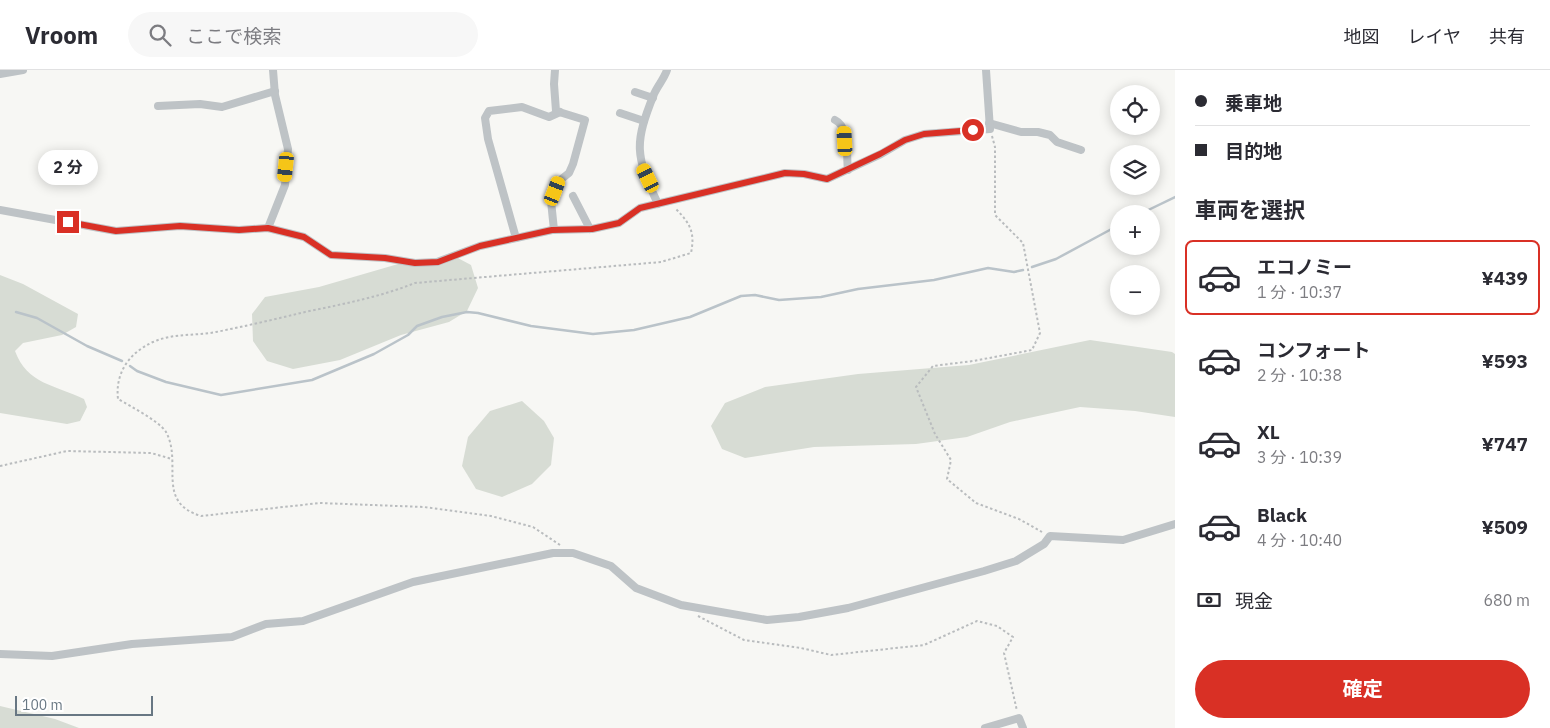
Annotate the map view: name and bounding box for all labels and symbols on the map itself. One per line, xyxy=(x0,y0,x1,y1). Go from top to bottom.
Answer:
route start xyxy=(962,119,984,141)
car xyxy=(836,126,853,156)
callout: 2 分 xyxy=(38,150,98,184)
car xyxy=(276,151,295,183)
car xyxy=(634,161,661,195)
car xyxy=(542,174,567,208)
route end xyxy=(57,211,79,233)
scale bar xyxy=(15,693,152,716)

